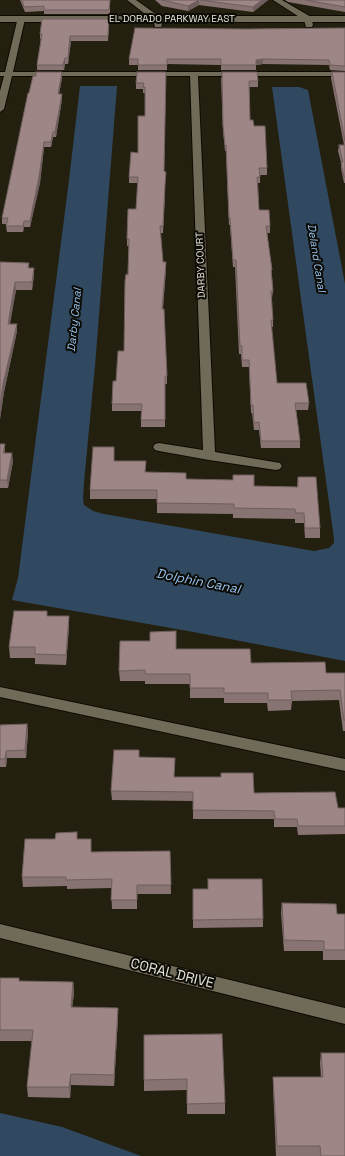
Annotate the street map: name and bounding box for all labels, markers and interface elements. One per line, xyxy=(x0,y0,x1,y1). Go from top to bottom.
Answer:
street label: EL DORADO PARKWAY EAST xyxy=(109,13,235,25)
water label: Deland Canal xyxy=(304,223,328,293)
street label: DARBY COURT xyxy=(194,232,208,298)
water label: Darby Canal xyxy=(65,288,85,352)
water label: Dolphin Canal xyxy=(155,566,241,598)
street label: CORAL DRIVE xyxy=(129,956,215,992)

